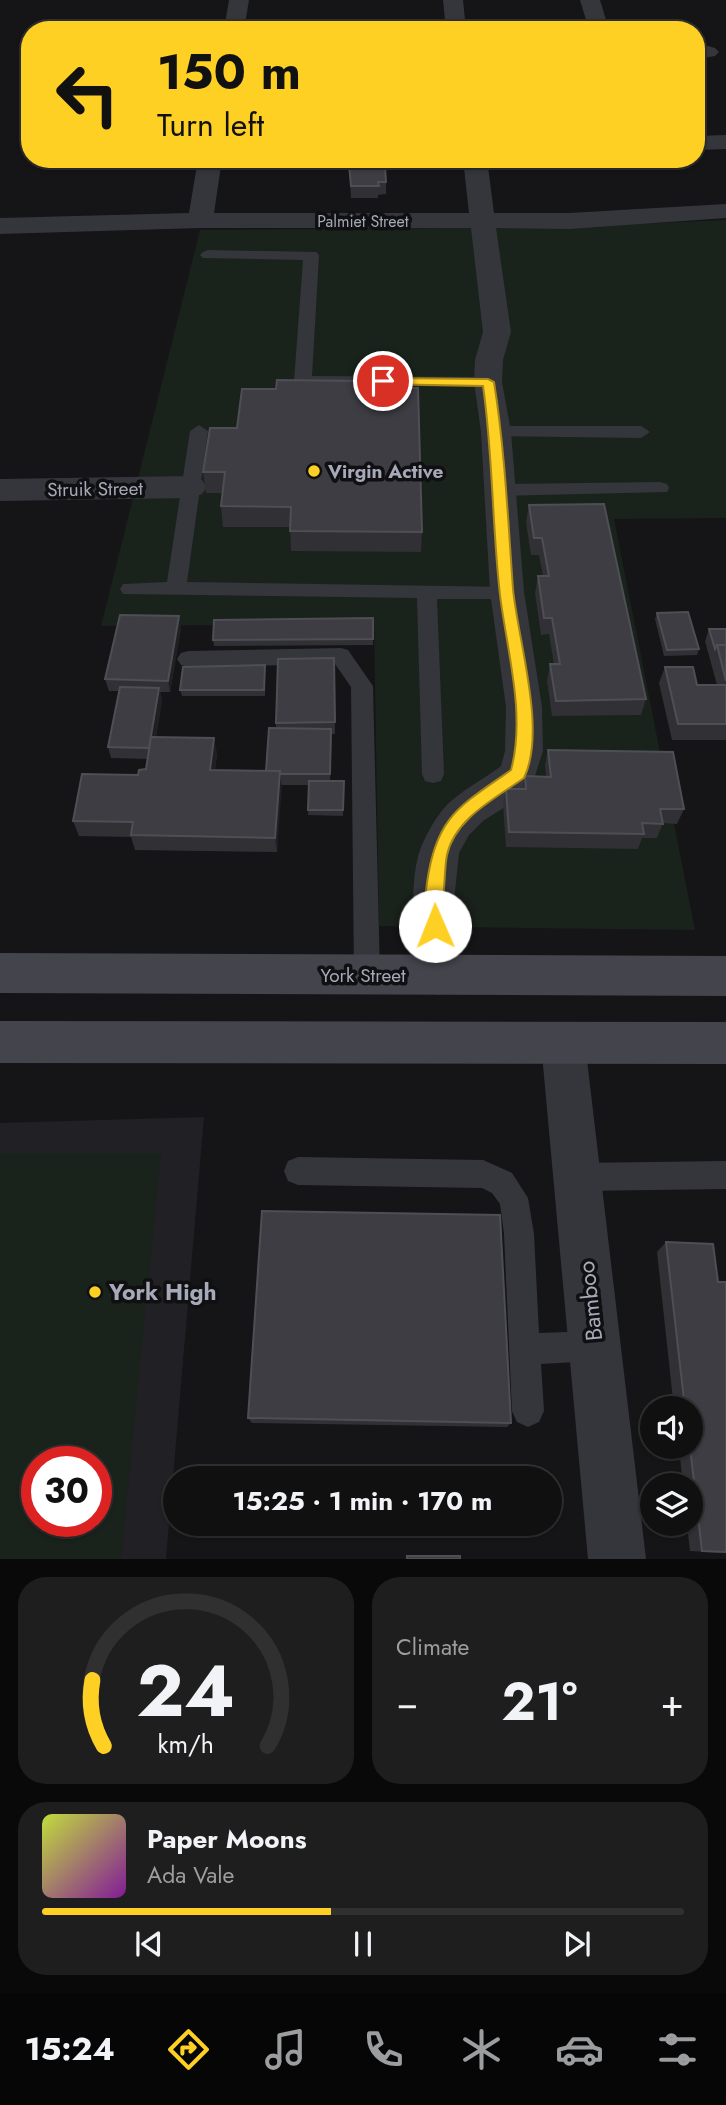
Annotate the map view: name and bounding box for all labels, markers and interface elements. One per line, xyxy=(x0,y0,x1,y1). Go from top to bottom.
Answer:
text: 150 m xyxy=(157,37,301,107)
icon: left xyxy=(42,49,133,140)
text: Turn left xyxy=(157,102,264,148)
street label: Palmiet Street xyxy=(317,210,409,233)
pin xyxy=(353,351,413,411)
icon: arrive xyxy=(364,362,402,400)
place label: Virgin Active xyxy=(327,458,444,485)
marker: Virgin Active xyxy=(306,463,322,479)
street label: Struik Street xyxy=(47,475,144,503)
position arrow xyxy=(398,889,472,963)
street label: York Street xyxy=(320,962,406,989)
street label: Bamboo xyxy=(569,1259,611,1343)
place label: York High xyxy=(108,1275,217,1309)
marker: York High xyxy=(87,1284,103,1300)
map controls xyxy=(640,1396,703,1536)
button: sound xyxy=(640,1396,703,1459)
speed limit sign: 30 xyxy=(21,1446,112,1537)
button: layers xyxy=(640,1473,703,1536)
text: 15:25 · 1 min · 170 m xyxy=(233,1482,492,1520)
text: Climate xyxy=(396,1630,469,1664)
text: 24 xyxy=(137,1639,235,1744)
text: 21° xyxy=(502,1664,578,1740)
text: − xyxy=(396,1675,418,1730)
text: + xyxy=(661,1675,684,1730)
text: km/h xyxy=(158,1726,214,1762)
text: Paper Moons xyxy=(147,1820,307,1858)
text: Ada Vale xyxy=(147,1858,234,1892)
icon: previous xyxy=(130,1925,168,1963)
icon: pause xyxy=(344,1925,382,1963)
icon: next xyxy=(558,1925,596,1963)
icon: directions xyxy=(164,2025,213,2074)
icon: music xyxy=(261,2025,310,2074)
icon: phone xyxy=(359,2025,408,2074)
icon: climate xyxy=(457,2025,506,2074)
icon: car xyxy=(555,2025,604,2074)
icon: filters xyxy=(653,2025,702,2074)
text: 15:24 xyxy=(24,2026,115,2072)

